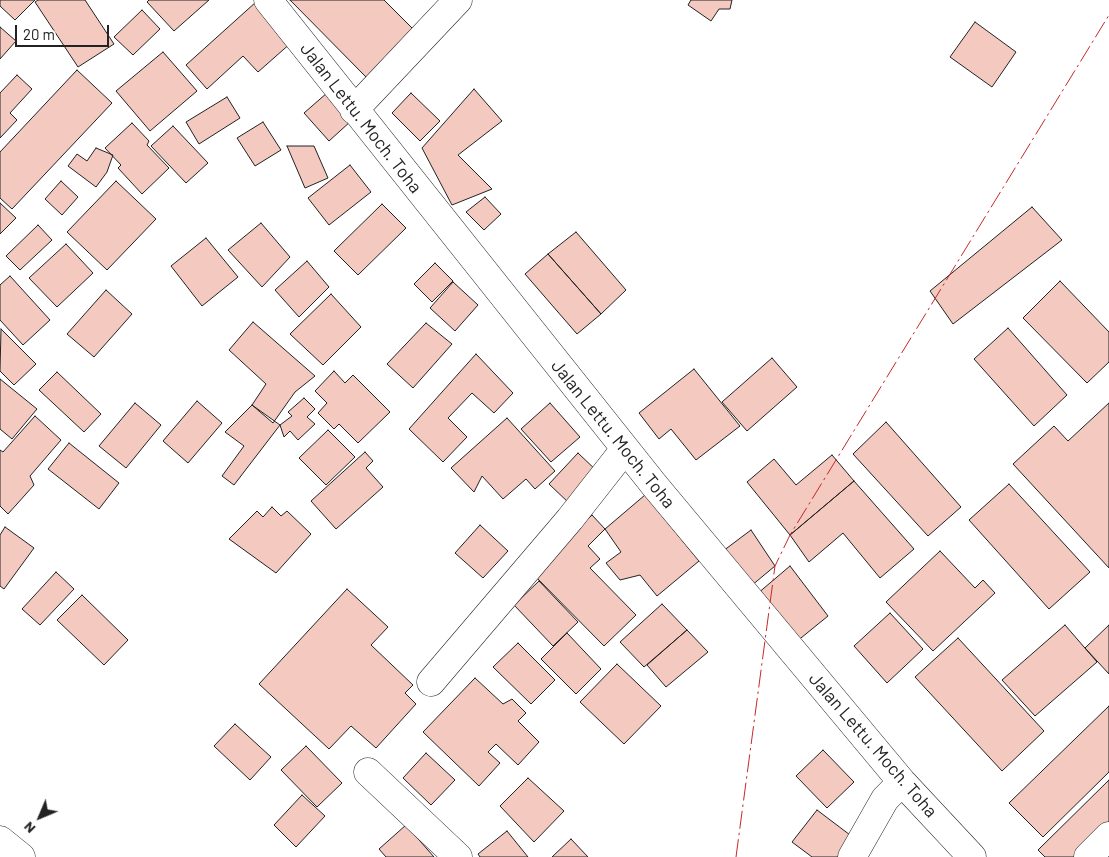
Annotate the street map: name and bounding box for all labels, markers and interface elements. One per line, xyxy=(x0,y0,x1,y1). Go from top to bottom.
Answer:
scale bar xyxy=(18,15,111,47)
text: 20 m xyxy=(23,25,55,43)
street label: Jalan Lettu. Moch. Toha xyxy=(296,38,426,198)
street label: Jalan Lettu. Moch. Toha xyxy=(546,355,680,513)
street label: Jalan Lettu. Moch. Toha xyxy=(804,668,942,822)
north arrow xyxy=(15,792,65,842)
text: N xyxy=(20,819,38,837)

